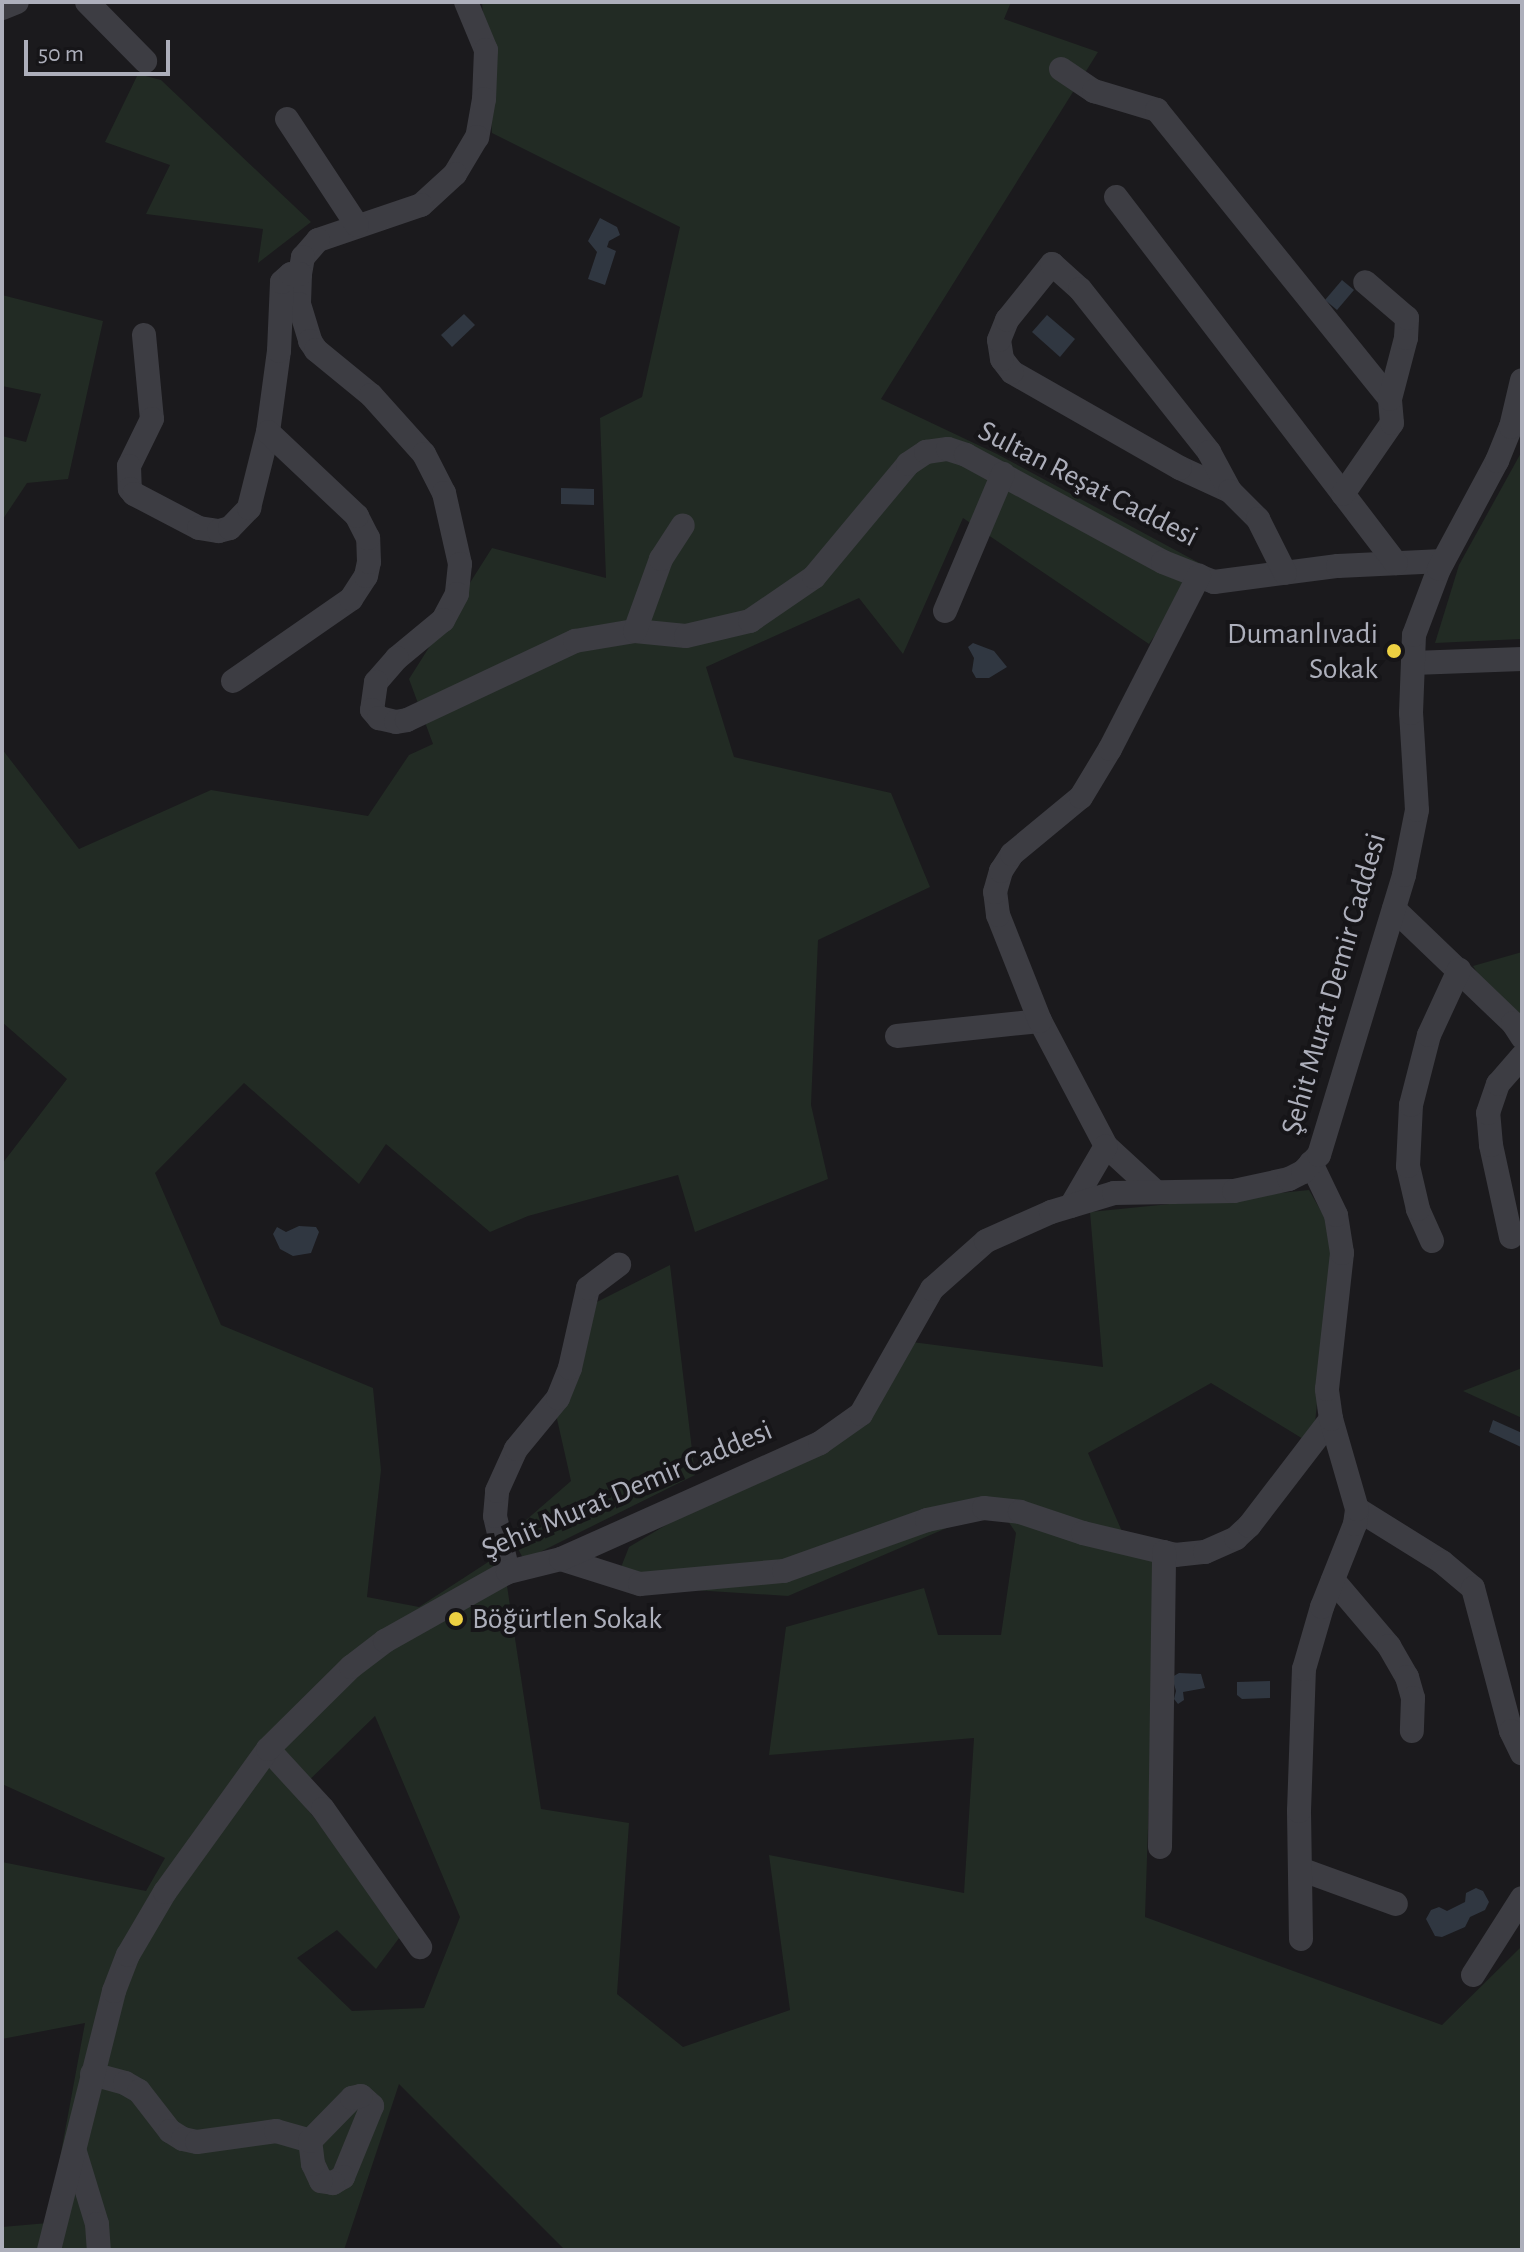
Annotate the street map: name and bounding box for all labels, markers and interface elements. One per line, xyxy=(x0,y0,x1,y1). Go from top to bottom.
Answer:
scale bar xyxy=(28,24,174,74)
text: 50 m xyxy=(38,42,84,66)
street label: Sultan Reşat Caddesi xyxy=(972,413,1204,555)
place label: Dumanlıvadi Sokak xyxy=(1227,616,1378,686)
marker: Dumanlıvadi Sokak xyxy=(1385,642,1403,660)
street label: Şehit Murat Demir Caddesi xyxy=(1274,829,1394,1139)
street label: Şehit Murat Demir Caddesi xyxy=(476,1412,778,1568)
place label: Böğürtlen Sokak xyxy=(472,1601,662,1637)
marker: Böğürtlen Sokak xyxy=(447,1610,465,1628)

